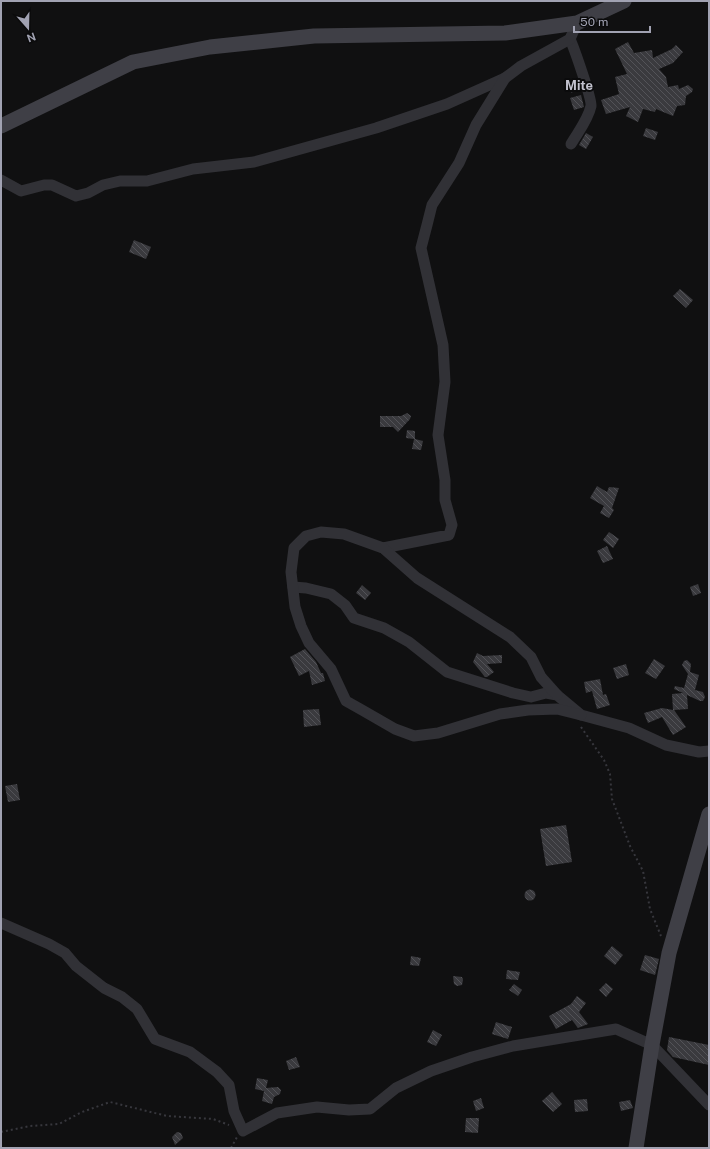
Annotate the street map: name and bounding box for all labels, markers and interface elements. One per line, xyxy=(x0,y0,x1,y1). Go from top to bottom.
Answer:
north arrow xyxy=(8,8,48,48)
scale bar xyxy=(574,8,650,34)
text: 50 m xyxy=(580,15,608,29)
text: N xyxy=(25,30,38,45)
district label: Mite xyxy=(565,78,593,93)

